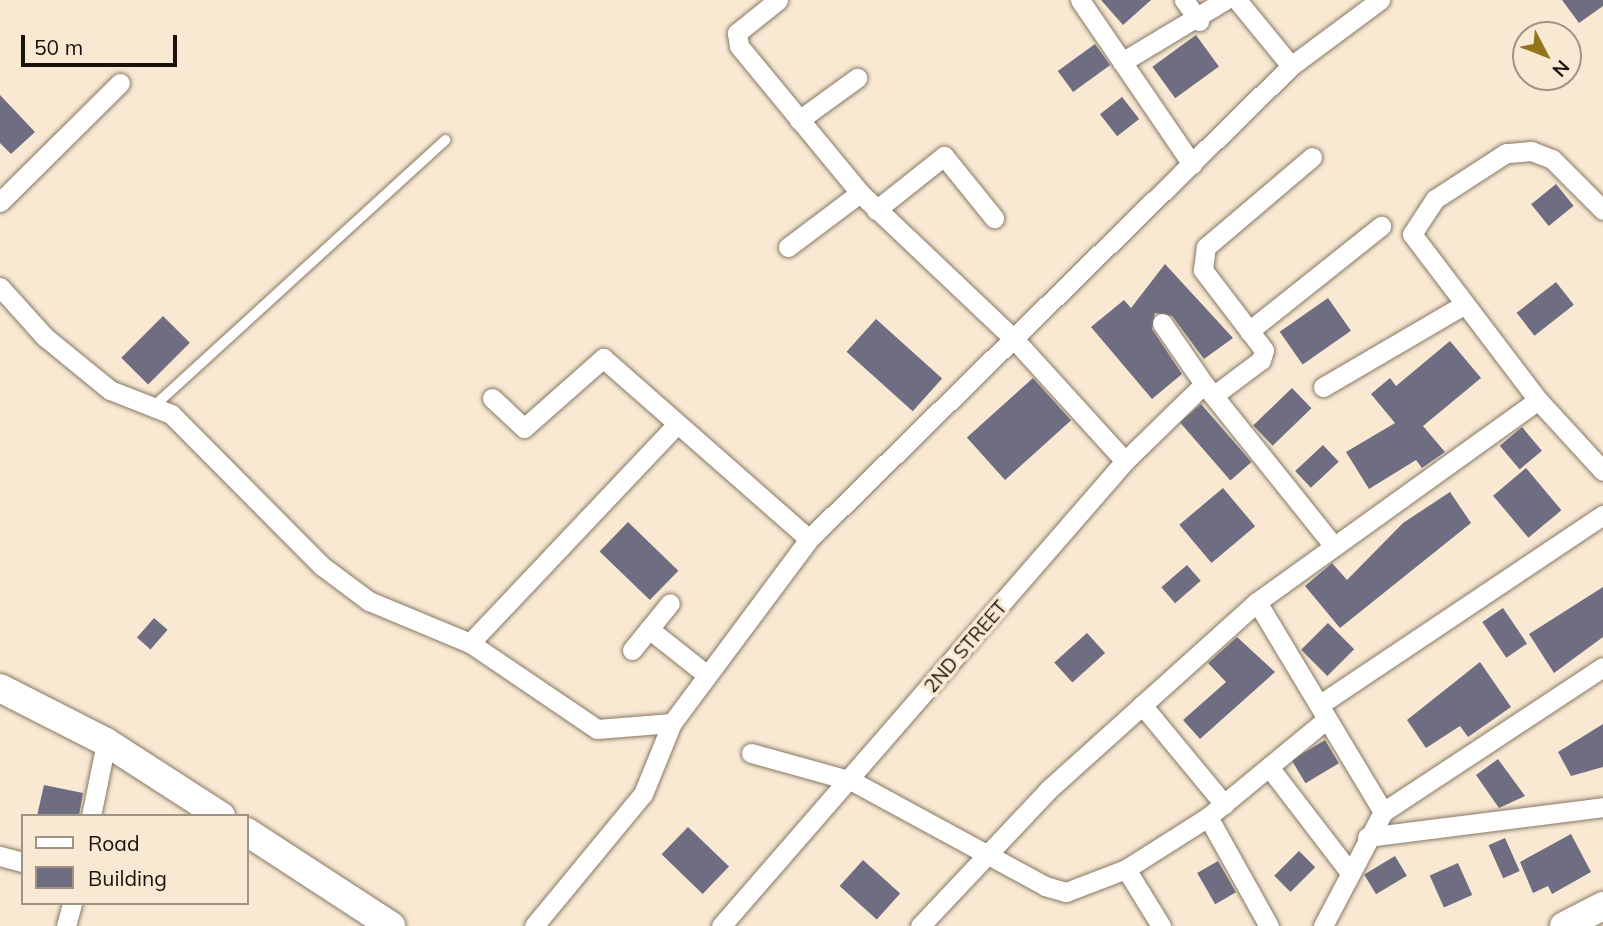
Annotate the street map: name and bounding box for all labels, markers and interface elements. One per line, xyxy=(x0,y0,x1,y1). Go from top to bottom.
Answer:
scale bar xyxy=(24,21,180,65)
north arrow xyxy=(1512,21,1582,91)
text: 50 m xyxy=(34,34,83,60)
text: N xyxy=(1547,55,1575,82)
street label: 2ND STREET xyxy=(920,596,1012,698)
legend xyxy=(21,814,248,905)
text: Road xyxy=(88,830,139,856)
text: Building xyxy=(88,865,167,891)

